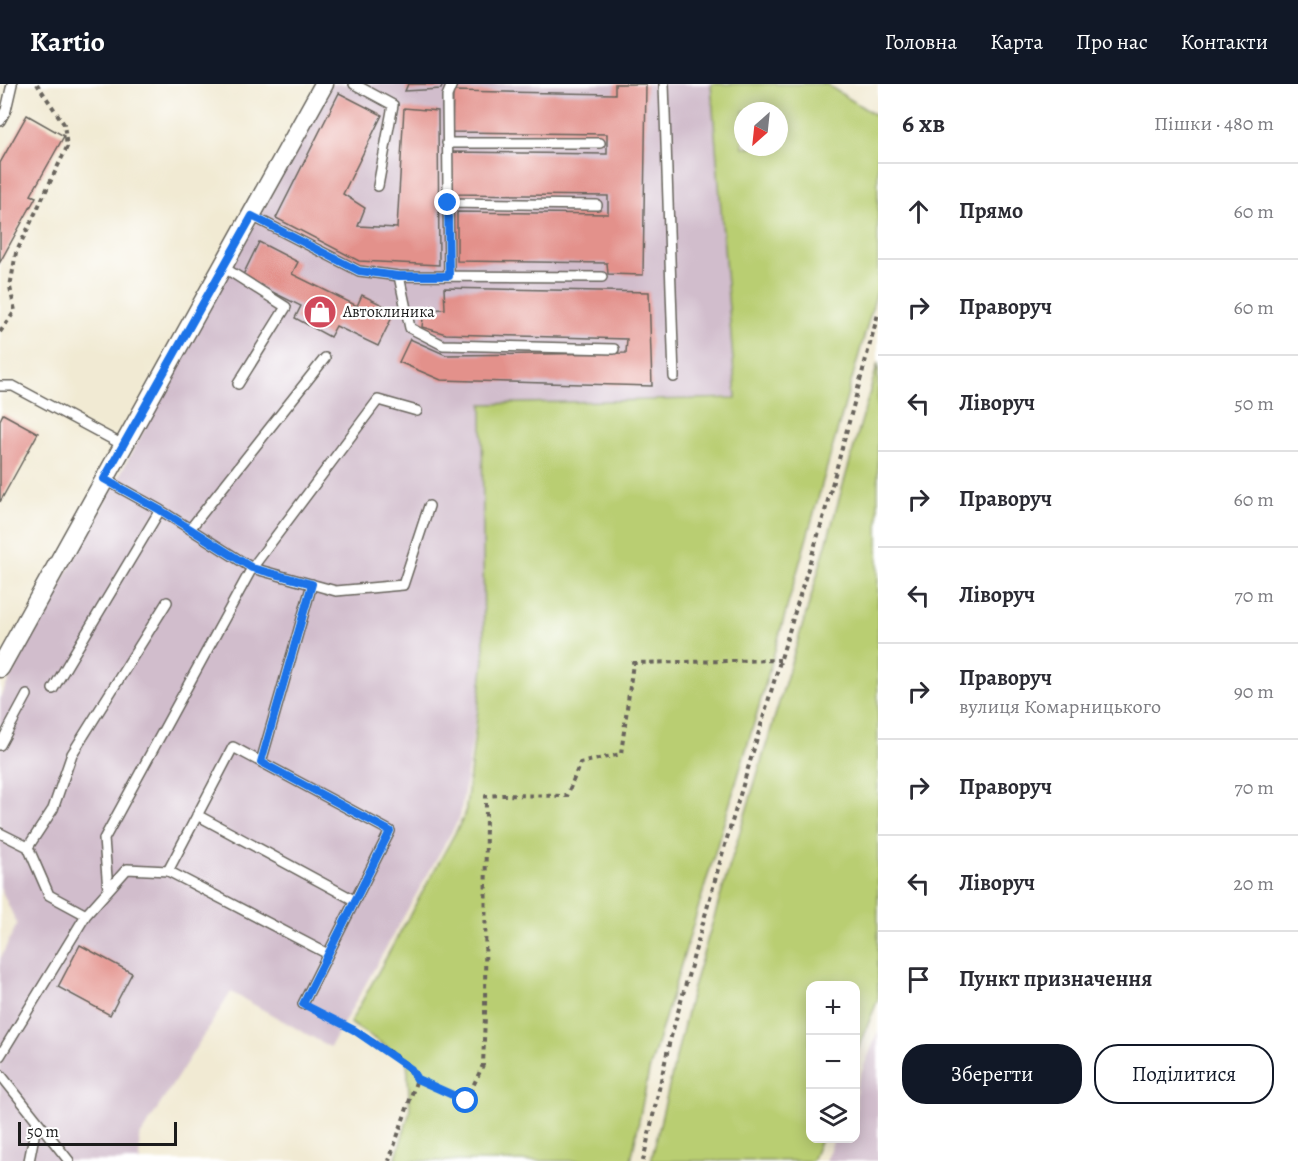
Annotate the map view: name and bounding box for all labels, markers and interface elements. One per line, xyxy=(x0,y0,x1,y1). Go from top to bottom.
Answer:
text: Kartio xyxy=(30,23,105,61)
text: Головна xyxy=(885,28,957,56)
text: Карта xyxy=(990,28,1043,56)
text: Про нас xyxy=(1076,28,1148,56)
text: Контакти xyxy=(1181,28,1268,56)
north arrow xyxy=(734,102,788,156)
text: 6 хв xyxy=(902,106,945,141)
text: Пішки · 480 m xyxy=(1154,110,1274,137)
route end xyxy=(434,189,460,215)
icon: ahead xyxy=(902,195,935,228)
text: Прямо xyxy=(959,196,1023,226)
text: 60 m xyxy=(1234,198,1274,225)
icon: right xyxy=(902,291,935,324)
text: Праворуч xyxy=(959,292,1052,322)
shop icon: Автоклиника xyxy=(302,294,338,330)
text: 60 m xyxy=(1234,294,1274,321)
place label: Автоклиника xyxy=(342,301,435,323)
icon: left xyxy=(902,387,935,420)
text: Ліворуч xyxy=(959,388,1035,418)
text: 50 m xyxy=(1234,390,1274,417)
icon: right xyxy=(902,483,935,516)
text: Праворуч xyxy=(959,484,1052,514)
text: 60 m xyxy=(1234,486,1274,513)
icon: left xyxy=(902,579,935,612)
text: Ліворуч xyxy=(959,580,1035,610)
text: 70 m xyxy=(1234,582,1274,609)
text: Праворуч xyxy=(959,663,1052,693)
icon: right xyxy=(902,675,935,708)
text: 90 m xyxy=(1234,678,1274,705)
text: вулиця Комарницького xyxy=(959,693,1161,720)
icon: right xyxy=(902,771,935,804)
text: Праворуч xyxy=(959,772,1052,802)
text: 70 m xyxy=(1234,774,1274,801)
icon: left xyxy=(902,867,935,900)
text: Ліворуч xyxy=(959,868,1035,898)
text: 20 m xyxy=(1233,870,1274,897)
icon: arrive xyxy=(902,963,935,996)
text: Пункт призначення xyxy=(959,964,1152,994)
map controls xyxy=(806,981,860,1143)
button: + xyxy=(806,981,860,1035)
button: − xyxy=(806,1035,860,1089)
button: Зберегти xyxy=(902,1044,1082,1104)
button: Поділитися xyxy=(1094,1044,1274,1104)
route start xyxy=(452,1087,478,1113)
button: layers xyxy=(806,1089,860,1143)
scale bar xyxy=(18,1119,177,1146)
text: 50 m xyxy=(27,1121,59,1143)

